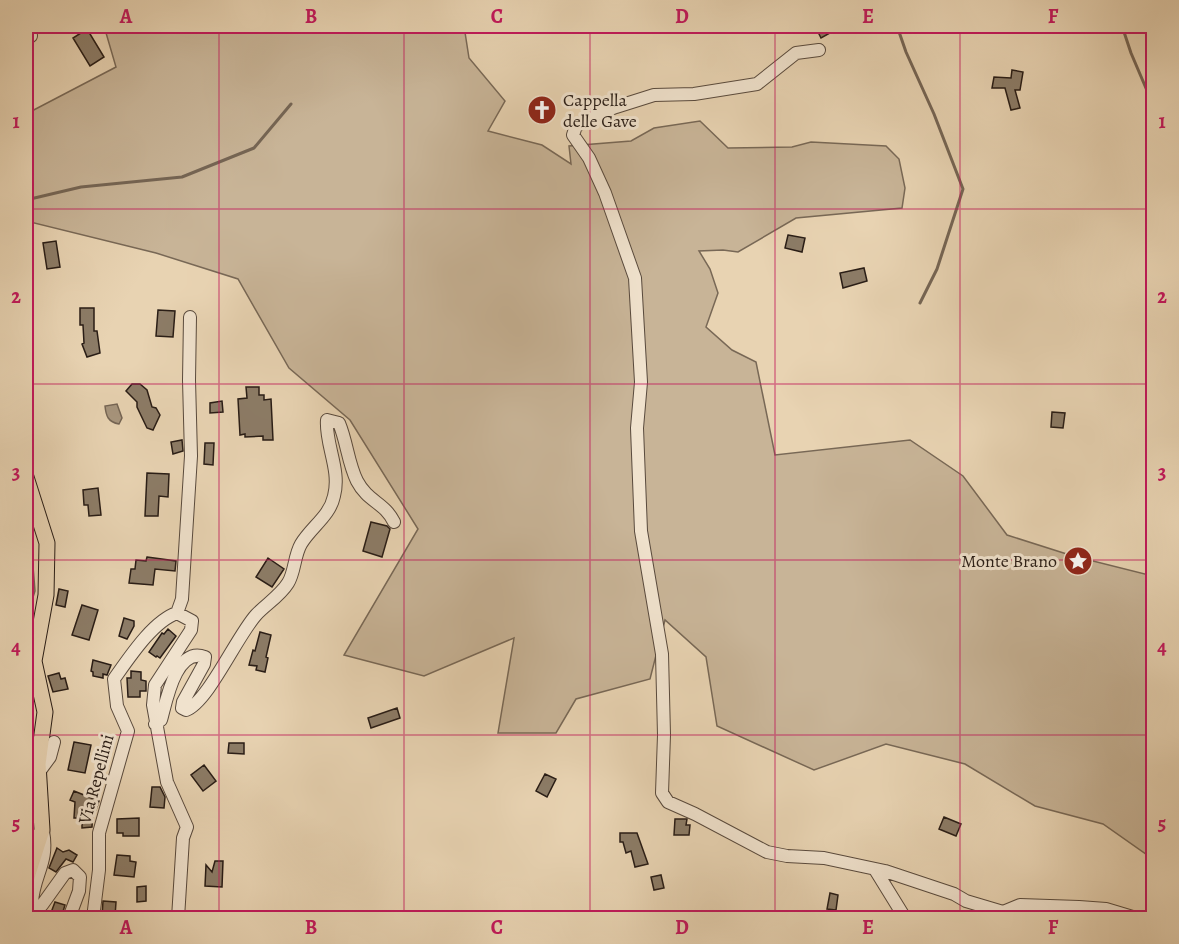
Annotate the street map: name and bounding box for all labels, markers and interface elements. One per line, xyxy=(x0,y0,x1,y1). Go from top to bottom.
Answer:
text: A xyxy=(119,3,133,30)
text: B xyxy=(305,3,317,30)
text: C xyxy=(491,3,503,30)
text: D xyxy=(675,3,689,30)
text: E xyxy=(862,3,874,30)
text: F xyxy=(1048,3,1059,30)
place label: Cappella delle Gave xyxy=(563,88,637,133)
church icon: Cappella delle Gave xyxy=(526,94,558,126)
text: 1 xyxy=(12,108,20,135)
text: 1 xyxy=(1158,108,1166,135)
text: 2 xyxy=(11,283,21,310)
text: 2 xyxy=(1157,283,1167,310)
text: 3 xyxy=(12,459,20,486)
text: 3 xyxy=(1158,459,1166,486)
place icon: Monte Brano xyxy=(1062,545,1094,577)
place label: Monte Brano xyxy=(961,549,1057,573)
text: 4 xyxy=(11,634,21,661)
text: 4 xyxy=(1157,634,1167,661)
street label: Via Repellini xyxy=(72,731,120,828)
text: 5 xyxy=(12,810,20,837)
text: 5 xyxy=(1158,810,1166,837)
text: A xyxy=(119,914,133,941)
text: B xyxy=(305,914,317,941)
text: C xyxy=(491,914,503,941)
text: D xyxy=(675,914,689,941)
text: E xyxy=(862,914,874,941)
text: F xyxy=(1048,914,1059,941)

